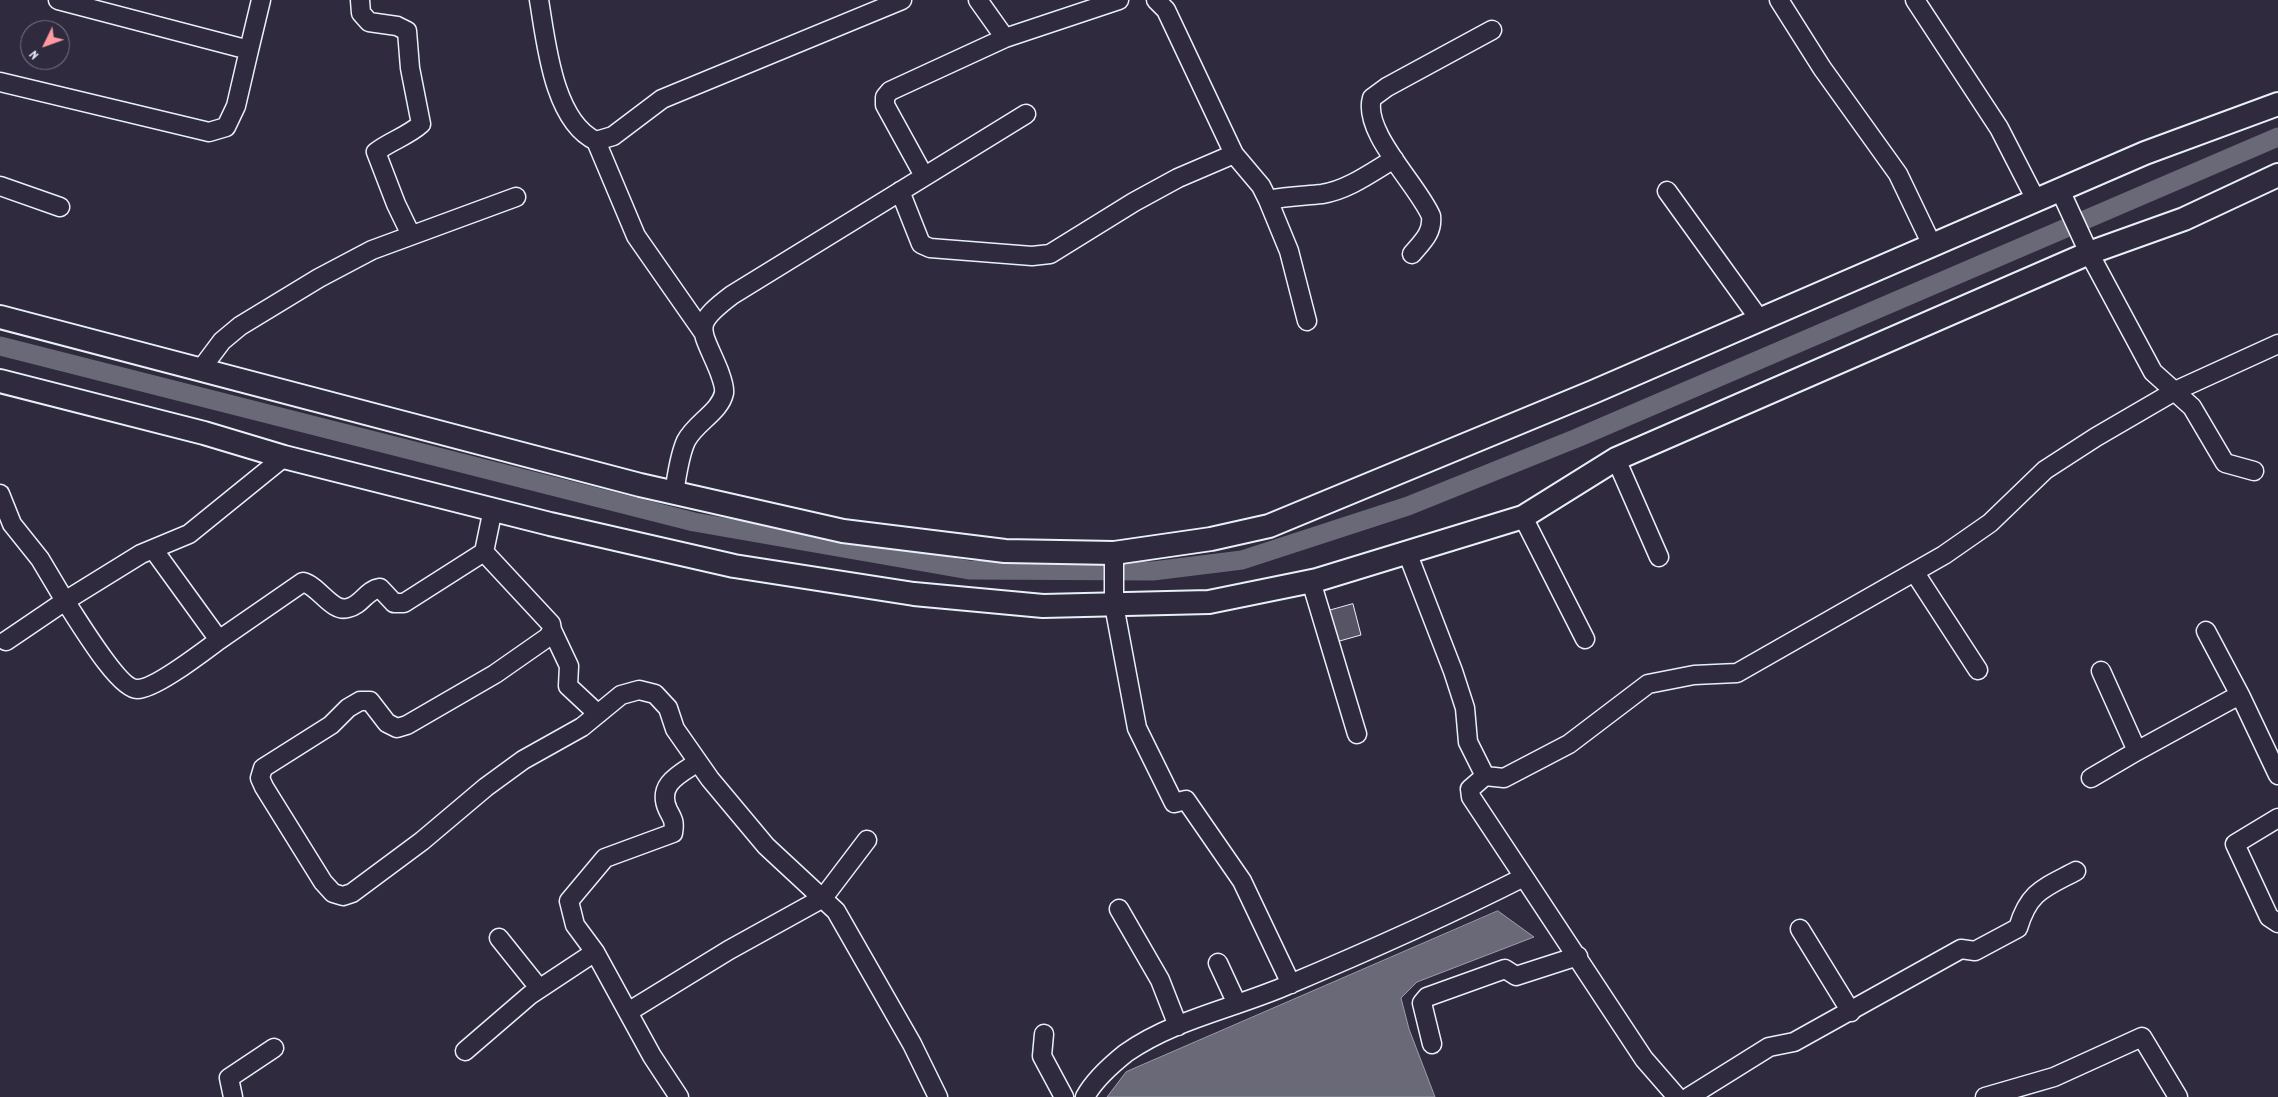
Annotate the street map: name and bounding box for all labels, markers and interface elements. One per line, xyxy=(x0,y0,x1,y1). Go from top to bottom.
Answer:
north arrow xyxy=(20,20,70,70)
text: N xyxy=(25,45,44,64)

